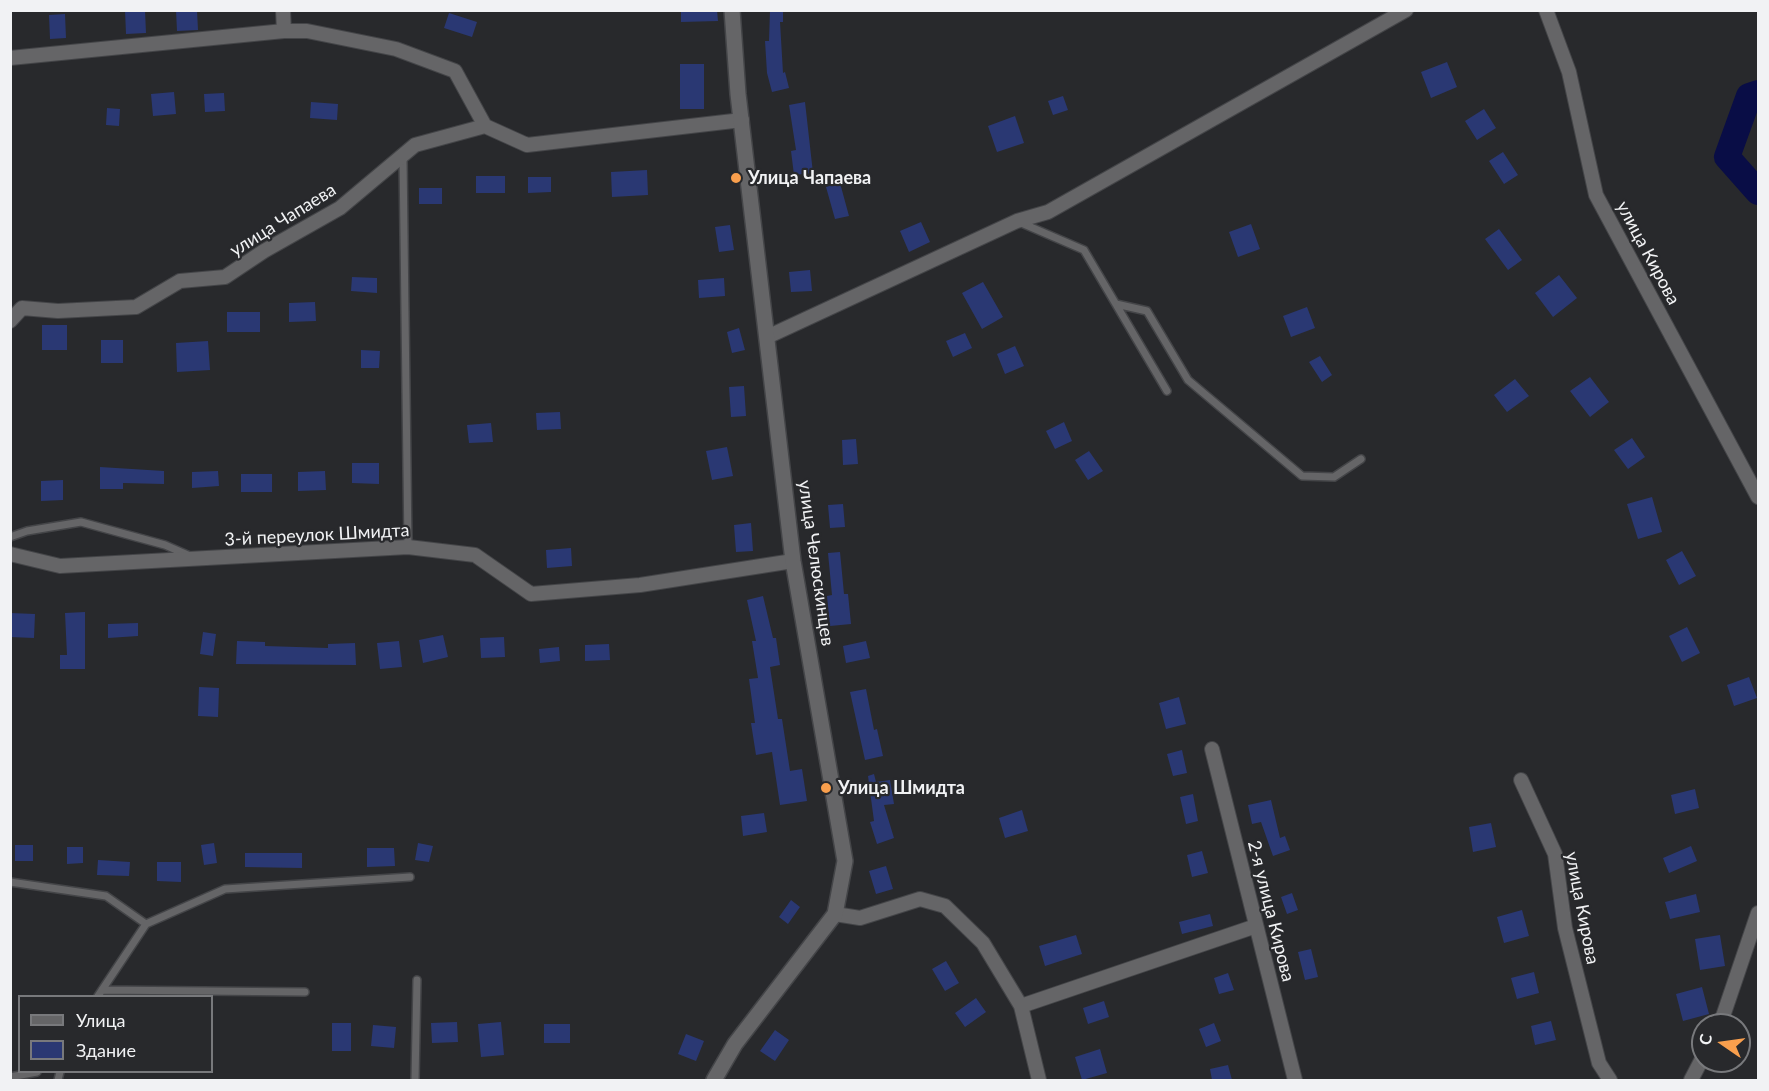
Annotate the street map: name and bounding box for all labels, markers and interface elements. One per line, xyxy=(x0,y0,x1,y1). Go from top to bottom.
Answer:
place label: Улица Чапаева xyxy=(748,167,871,189)
marker: Улица Чапаева xyxy=(729,171,743,185)
street label: улица Чапаева xyxy=(226,179,340,261)
street label: улица Кирова xyxy=(1612,197,1684,309)
street label: улица Челюскинцев xyxy=(794,479,838,647)
street label: 3-й переулок Шмидта xyxy=(224,519,410,551)
place label: Улица Шмидта xyxy=(838,777,965,799)
marker: Улица Шмидта xyxy=(819,781,833,795)
street label: 2-я улица Кирова xyxy=(1243,838,1299,984)
street label: улица Кирова xyxy=(1560,850,1604,966)
legend xyxy=(18,995,213,1073)
text: Улица xyxy=(76,1009,126,1031)
north arrow xyxy=(1691,1013,1751,1073)
text: С xyxy=(1694,1032,1715,1047)
text: Здание xyxy=(76,1039,136,1061)

